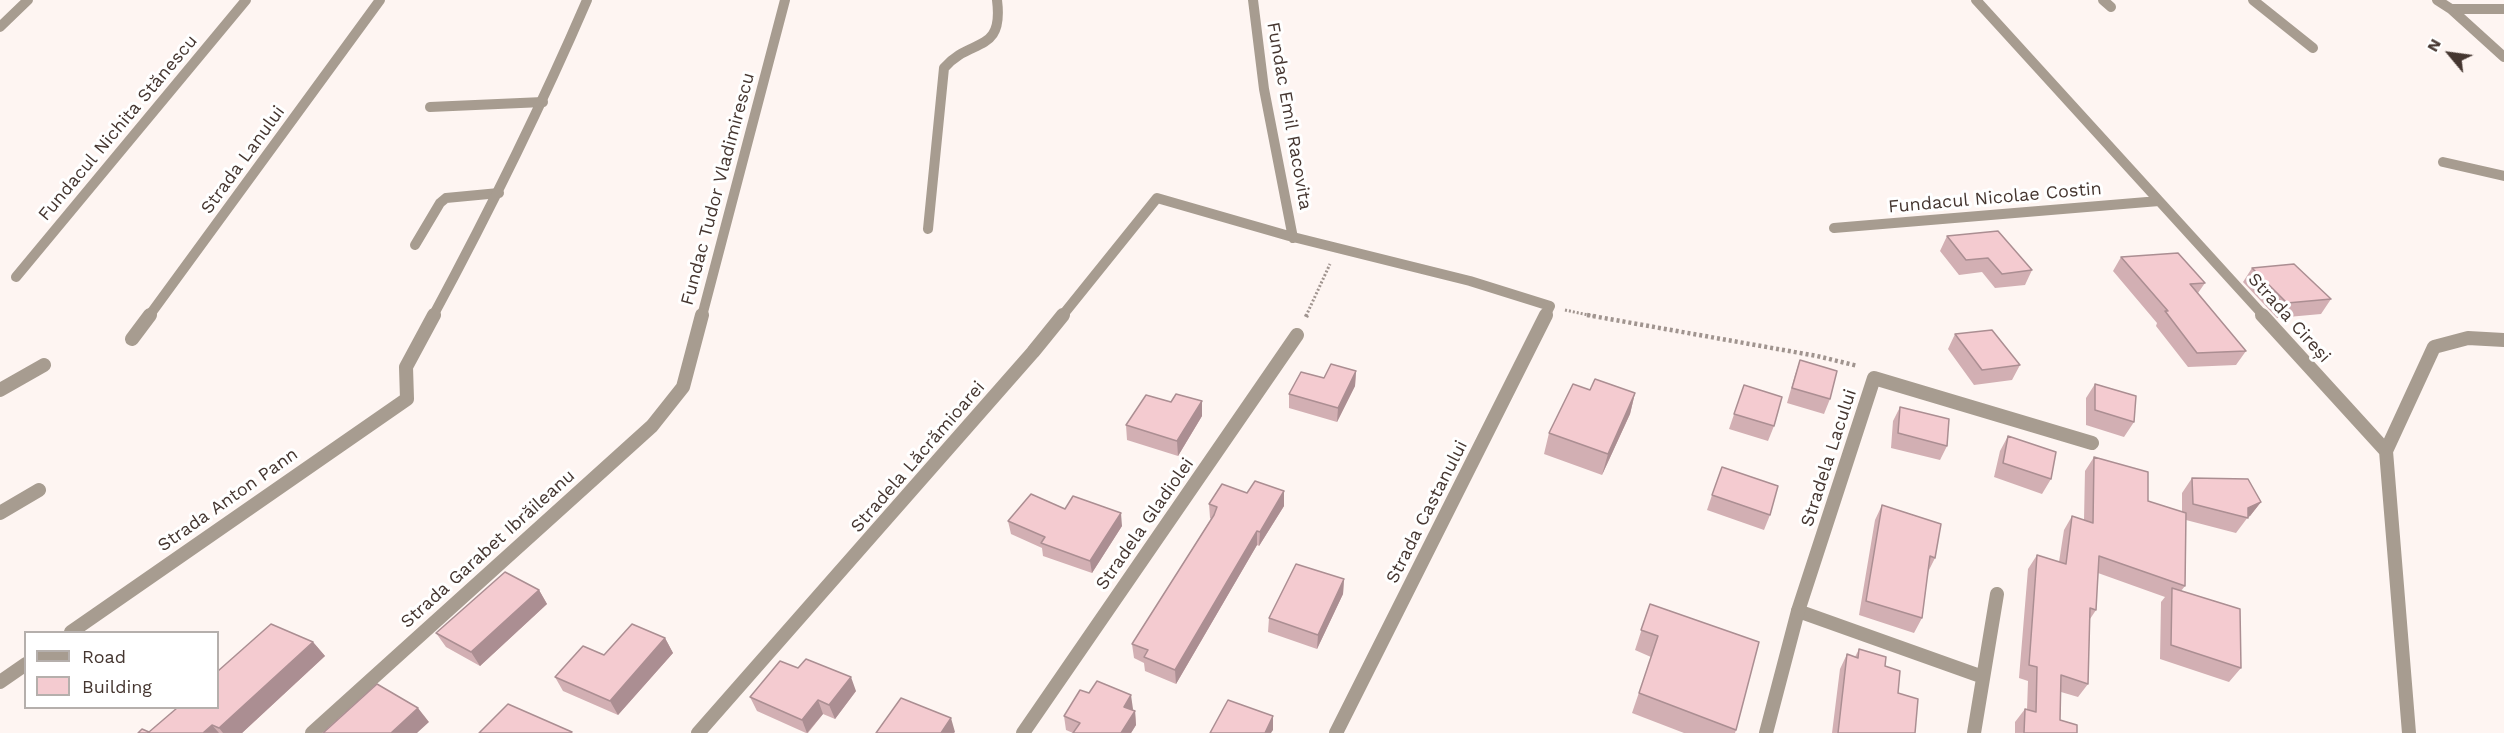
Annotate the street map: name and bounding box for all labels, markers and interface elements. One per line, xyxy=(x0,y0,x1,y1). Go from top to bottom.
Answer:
street label: Fundac Emil Racovita xyxy=(1262,20,1316,212)
north arrow xyxy=(2420,24,2480,84)
street label: Fundacul Nichita Stănescu xyxy=(34,31,202,225)
text: N xyxy=(2423,35,2445,55)
street label: Fundac Tudor Vladimirescu xyxy=(677,70,759,308)
street label: Strada Lanului xyxy=(196,102,290,218)
street label: Fundacul Nicolae Costin xyxy=(1887,178,2103,218)
street label: Strada Cireși xyxy=(2243,269,2335,367)
street label: Stradela Lăcrămioarei xyxy=(846,377,990,537)
street label: Stradela Lacului xyxy=(1797,386,1861,530)
street label: Strada Castanului xyxy=(1382,437,1472,587)
street label: Strada Anton Pann xyxy=(154,444,302,556)
street label: Stradela Gladiolei xyxy=(1091,454,1199,594)
street label: Strada Garabet Ibrăileanu xyxy=(397,465,579,633)
legend xyxy=(24,631,219,709)
text: Road xyxy=(82,646,126,667)
text: Building xyxy=(82,676,152,697)

